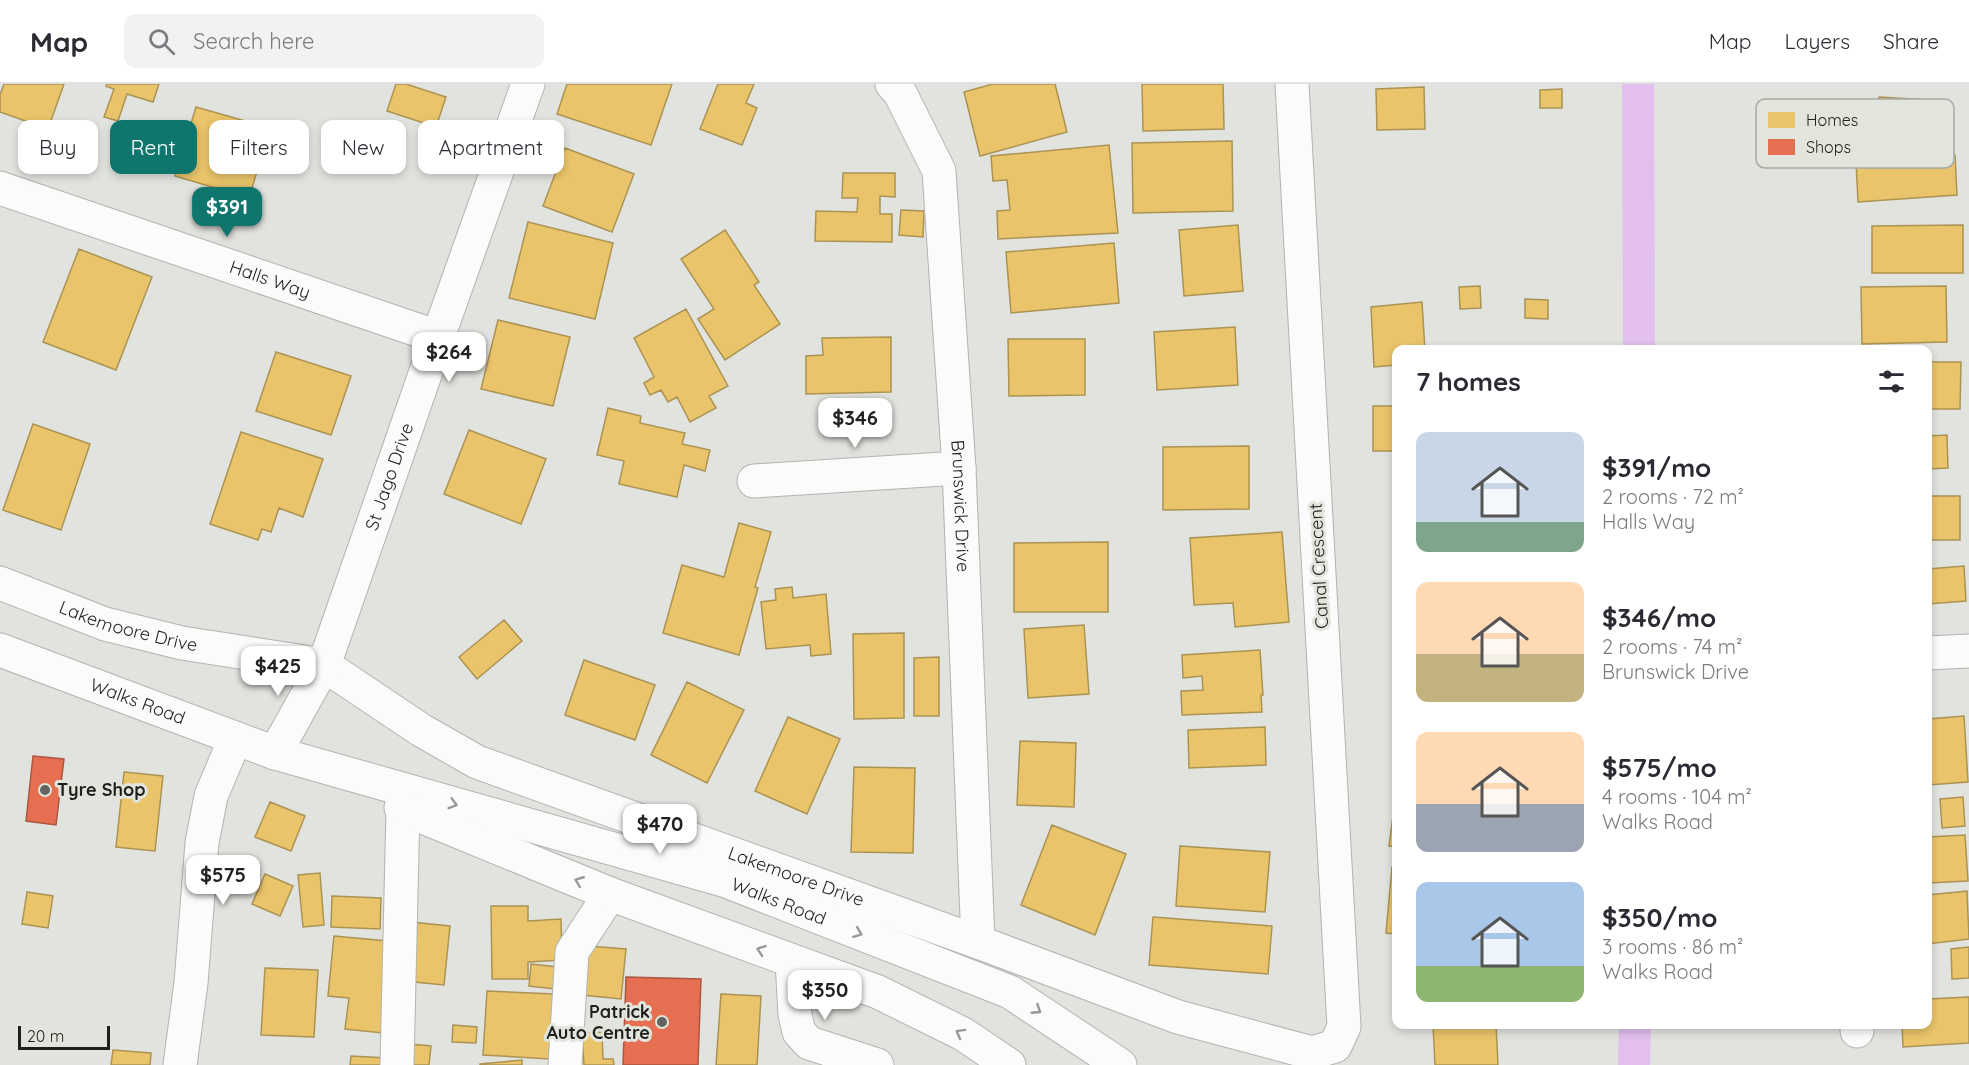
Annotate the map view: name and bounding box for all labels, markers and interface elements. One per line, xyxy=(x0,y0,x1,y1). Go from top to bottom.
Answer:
search box xyxy=(124,14,544,68)
text: Map xyxy=(30,24,88,59)
icon: search xyxy=(145,25,178,58)
text: Search here xyxy=(193,27,315,55)
text: Map xyxy=(1709,28,1752,54)
text: Layers xyxy=(1785,28,1850,54)
text: Share xyxy=(1883,28,1939,54)
legend xyxy=(1756,99,1954,168)
text: Homes xyxy=(1806,110,1858,130)
chip: Buy xyxy=(18,120,98,174)
chip: Rent xyxy=(110,120,197,174)
chip: Filters xyxy=(209,120,309,174)
chip: New xyxy=(321,120,406,174)
chip: Apartment xyxy=(418,120,564,174)
text: Shops xyxy=(1806,137,1851,157)
pin: $391 xyxy=(191,187,263,238)
text: $391 xyxy=(206,194,248,219)
street label: Halls Way xyxy=(227,255,313,304)
pin: $264 xyxy=(413,332,485,383)
text: $264 xyxy=(426,339,472,364)
text: 7 homes xyxy=(1416,365,1521,398)
icon: filters xyxy=(1875,365,1908,398)
pin: $346 xyxy=(819,398,891,449)
text: $346 xyxy=(832,405,878,430)
street label: St Jago Drive xyxy=(360,420,418,533)
street label: Brunswick Drive xyxy=(946,439,975,573)
text: $391/mo xyxy=(1602,451,1711,484)
icon: home xyxy=(1464,456,1536,528)
text: 2 rooms · 72 m² xyxy=(1602,484,1744,509)
street label: Canal Crescent xyxy=(1304,503,1333,630)
text: Halls Way xyxy=(1602,509,1695,534)
street label: Lakemoore Drive xyxy=(56,595,199,656)
text: $346/mo xyxy=(1602,601,1716,634)
icon: home xyxy=(1464,606,1536,678)
text: 2 rooms · 74 m² xyxy=(1602,634,1742,659)
pin: $425 xyxy=(242,646,314,697)
text: $425 xyxy=(255,653,301,678)
text: Brunswick Drive xyxy=(1602,659,1749,684)
street label: Walks Road xyxy=(87,673,189,729)
text: $575/mo xyxy=(1602,751,1717,784)
icon: home xyxy=(1464,756,1536,828)
place label: Tyre Shop xyxy=(57,778,146,801)
marker: Tyre Shop xyxy=(38,783,52,797)
text: 4 rooms · 104 m² xyxy=(1602,784,1752,809)
one-way arrow xyxy=(447,797,458,809)
pin: $470 xyxy=(624,804,696,855)
text: Walks Road xyxy=(1602,809,1713,834)
text: $470 xyxy=(637,811,683,836)
street label: Lakemoore Drive xyxy=(725,841,867,911)
pin: $575 xyxy=(187,855,259,906)
text: $575 xyxy=(200,862,246,887)
street label: Walks Road xyxy=(728,872,830,930)
one-way arrow xyxy=(574,876,585,888)
text: $350/mo xyxy=(1602,901,1717,934)
icon: home xyxy=(1464,906,1536,978)
one-way arrow xyxy=(852,926,863,938)
text: 3 rooms · 86 m² xyxy=(1602,934,1743,959)
one-way arrow xyxy=(757,944,767,957)
text: Walks Road xyxy=(1602,959,1713,984)
pin: $350 xyxy=(789,970,861,1021)
text: $350 xyxy=(802,977,848,1002)
place label: Patrick Auto Centre xyxy=(547,1000,650,1044)
one-way arrow xyxy=(1030,1003,1041,1014)
marker: Patrick Auto Centre xyxy=(655,1015,669,1029)
scale bar xyxy=(18,1023,110,1050)
text: 20 m xyxy=(27,1026,64,1046)
one-way arrow xyxy=(956,1029,966,1040)

